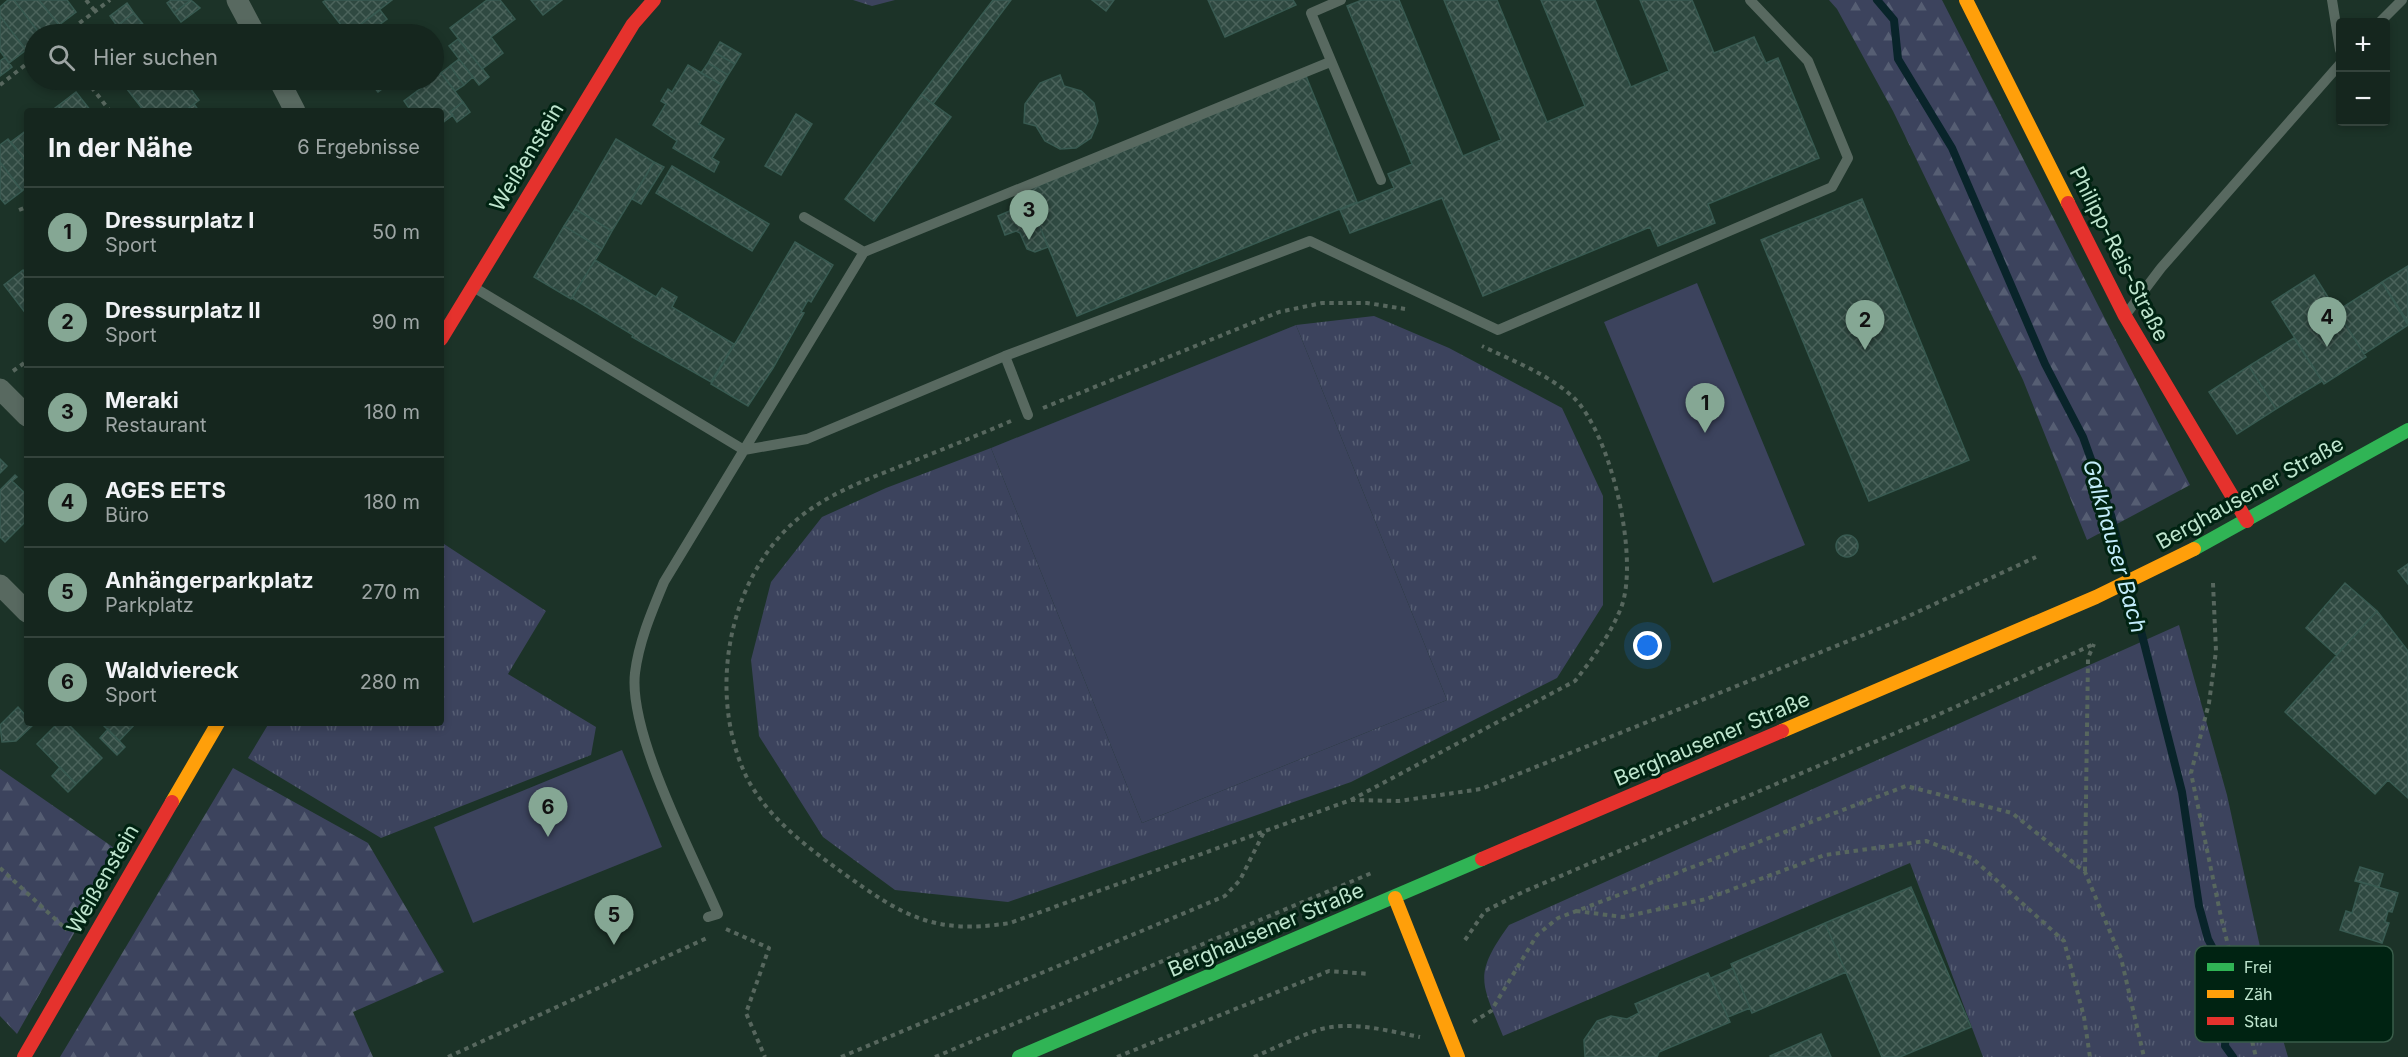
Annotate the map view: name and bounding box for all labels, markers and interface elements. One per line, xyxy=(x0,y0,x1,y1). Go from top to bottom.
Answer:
map controls xyxy=(2336,18,2390,126)
button: + xyxy=(2336,18,2390,72)
search box xyxy=(24,24,444,90)
icon: search xyxy=(45,41,78,74)
text: Hier suchen xyxy=(93,44,218,70)
button: − xyxy=(2336,72,2390,126)
street label: Weißenstein xyxy=(484,98,569,215)
text: In der Nähe xyxy=(48,132,193,163)
text: 6 Ergebnisse xyxy=(297,135,420,159)
street label: Philipp-Reis-Straße xyxy=(2065,162,2174,345)
pin: 3 xyxy=(1010,190,1048,240)
text: Dressurplatz I xyxy=(105,207,255,233)
text: 1 xyxy=(63,220,72,244)
text: 50 m xyxy=(372,220,420,244)
text: Sport xyxy=(105,233,156,257)
text: Dressurplatz II xyxy=(105,297,261,323)
pin: 4 xyxy=(2308,298,2346,347)
pin: 2 xyxy=(1846,300,1884,350)
text: 2 xyxy=(61,310,74,334)
text: 90 m xyxy=(372,310,420,334)
text: Sport xyxy=(105,323,156,347)
pin: 1 xyxy=(1686,384,1724,433)
text: Meraki xyxy=(105,387,179,413)
text: 3 xyxy=(61,400,74,424)
text: 180 m xyxy=(364,400,420,424)
text: Restaurant xyxy=(105,413,207,437)
street label: Berghausener Straße xyxy=(2152,431,2348,554)
water label: Galkhauser Bach xyxy=(2078,456,2152,636)
text: AGES EETS xyxy=(105,477,226,503)
text: 4 xyxy=(61,490,74,514)
text: 180 m xyxy=(364,490,420,514)
text: Büro xyxy=(105,503,149,527)
text: Anhängerparkplatz xyxy=(105,567,314,593)
text: 5 xyxy=(61,580,74,604)
text: 270 m xyxy=(361,580,420,604)
text: Parkplatz xyxy=(105,593,194,617)
your location xyxy=(1633,631,1662,660)
text: Waldviereck xyxy=(105,657,239,683)
text: 6 xyxy=(61,670,74,694)
text: 280 m xyxy=(360,670,420,694)
text: Sport xyxy=(105,683,156,707)
street label: Berghausener Straße xyxy=(1610,686,1813,791)
pin: 6 xyxy=(528,788,568,837)
street label: Weißenstein xyxy=(61,820,144,938)
street label: Berghausener Straße xyxy=(1164,877,1367,982)
pin: 5 xyxy=(594,896,634,945)
legend xyxy=(2195,946,2393,1042)
text: Frei xyxy=(2244,957,2272,977)
text: Zäh xyxy=(2244,984,2273,1004)
text: Stau xyxy=(2244,1011,2278,1031)

